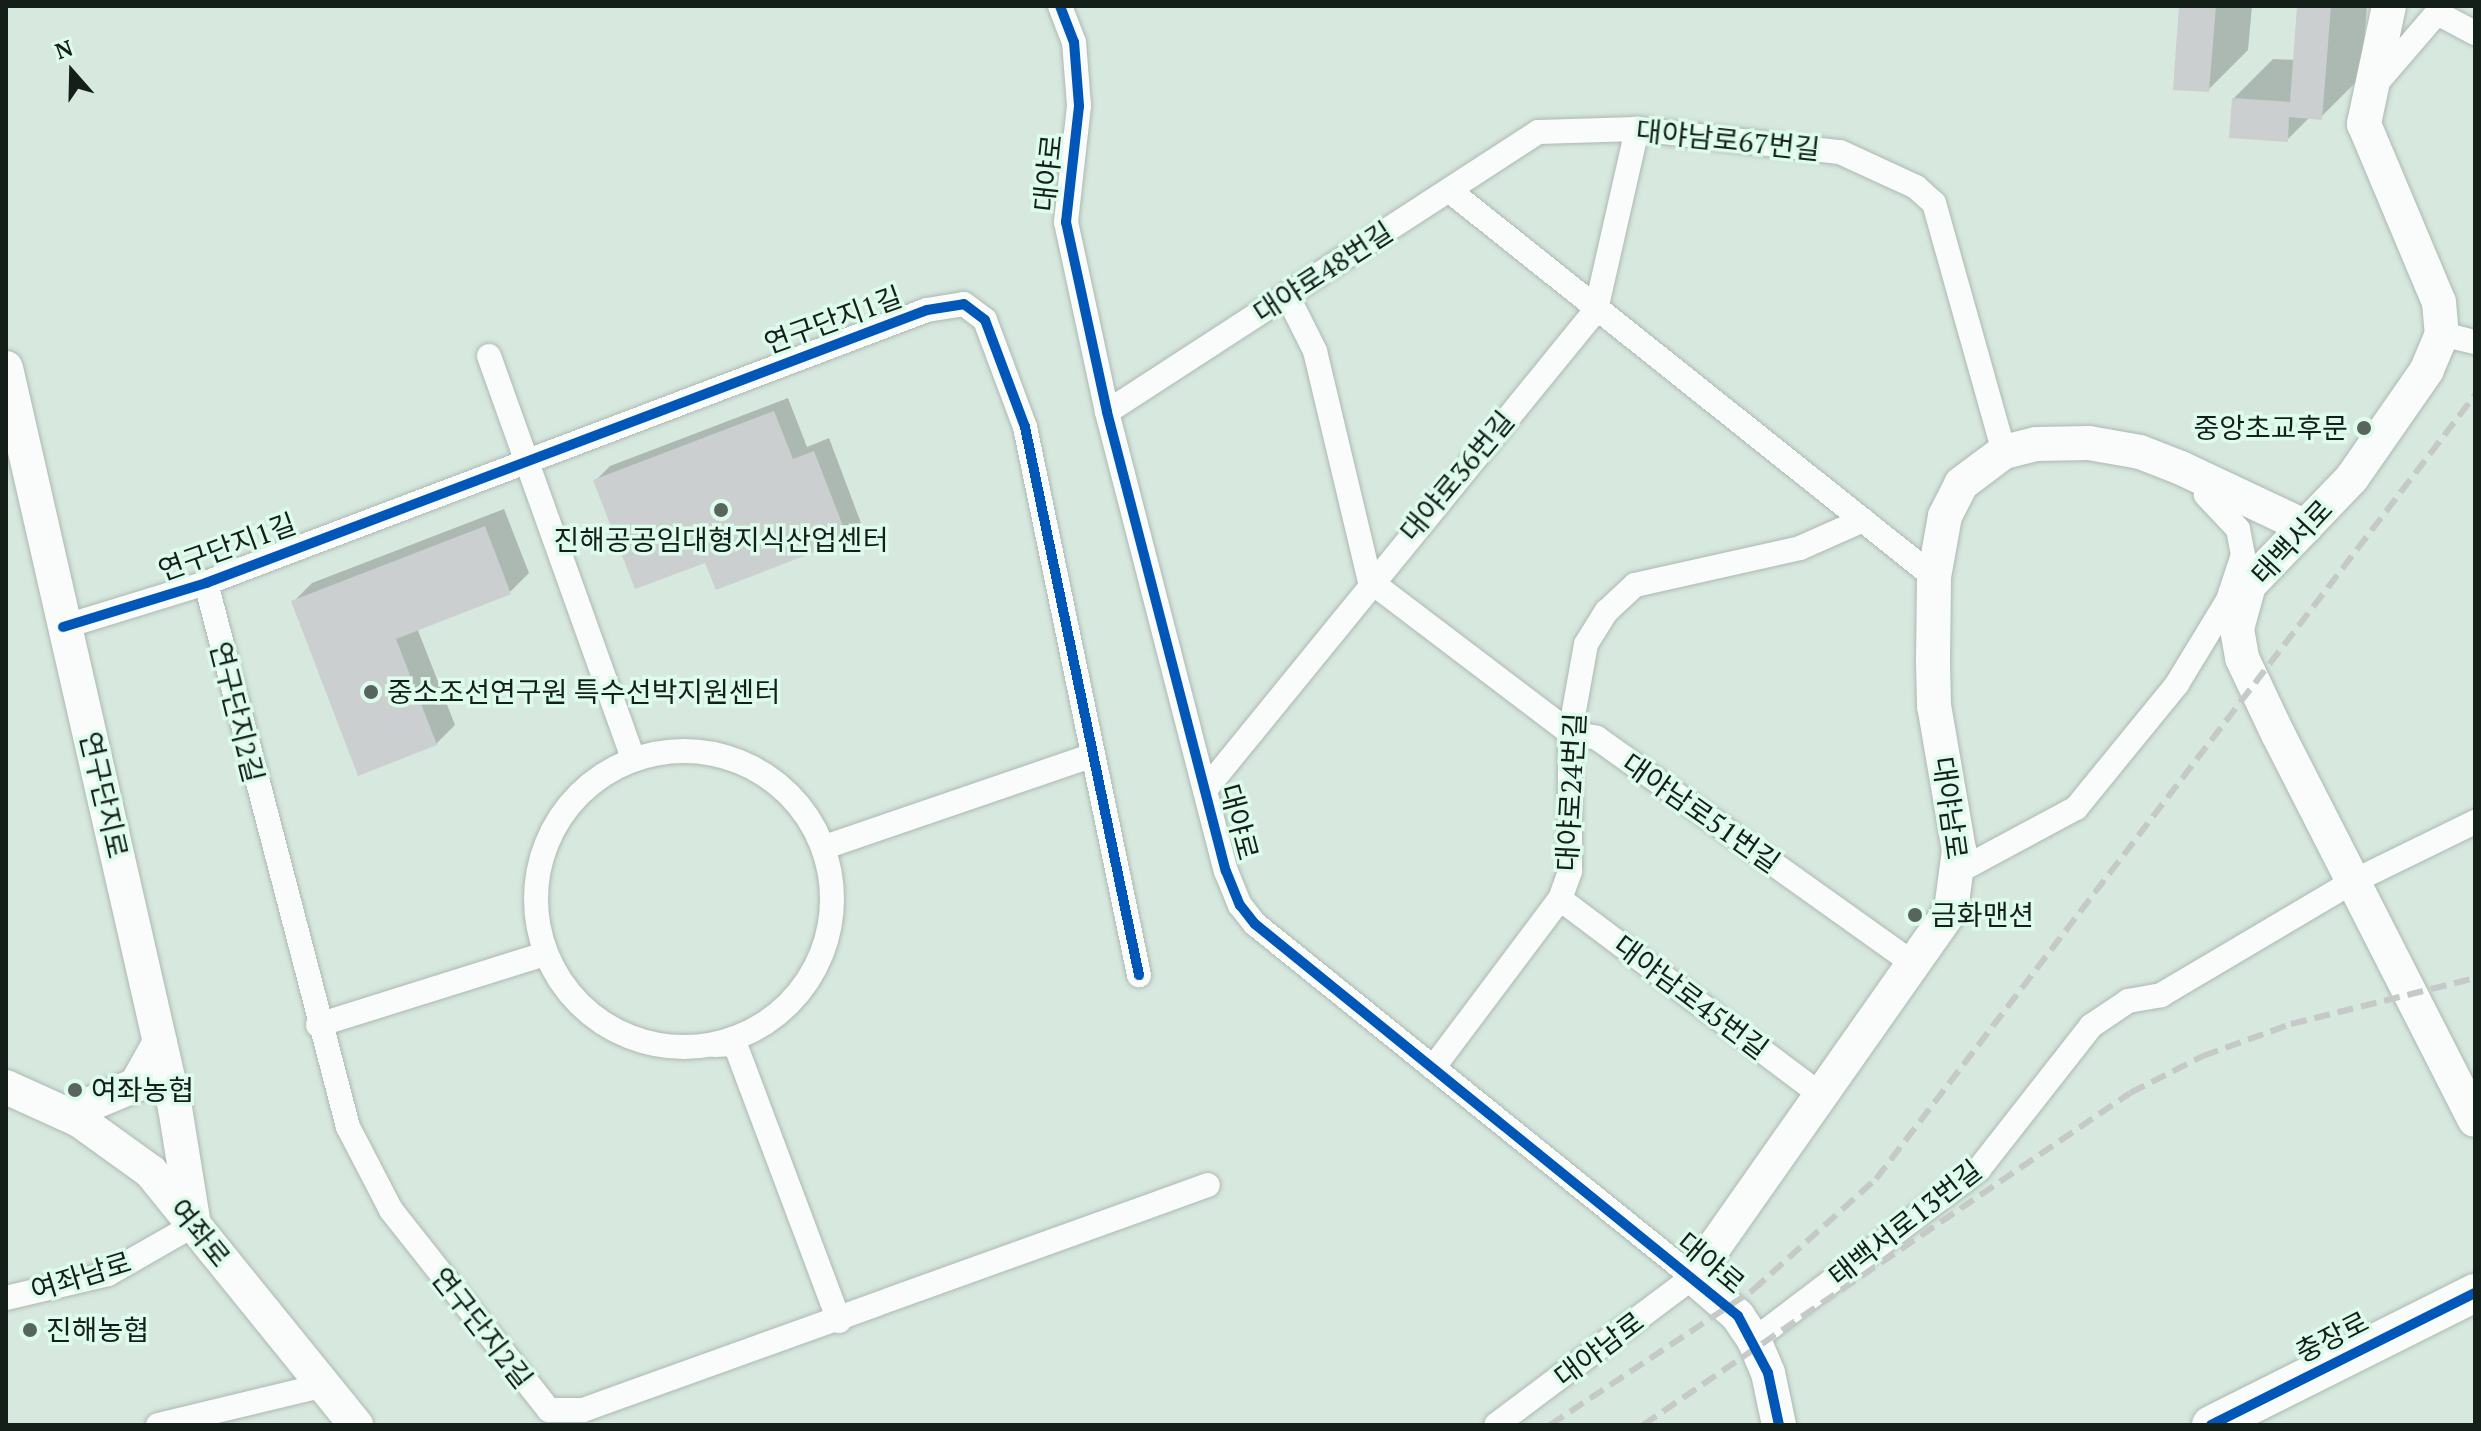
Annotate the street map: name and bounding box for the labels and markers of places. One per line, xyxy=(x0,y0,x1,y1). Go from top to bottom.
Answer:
place label: 중앙초교후문 xyxy=(2193,411,2348,445)
marker: 중앙초교후문 xyxy=(2355,419,2373,437)
marker: 진해공공임대형지식산업센터 xyxy=(712,501,730,519)
place label: 진해공공임대형지식산업센터 xyxy=(554,523,888,557)
place label: 중소조선연구원 특수선박지원센터 xyxy=(387,675,780,709)
marker: 중소조선연구원 특수선박지원센터 xyxy=(362,683,380,701)
place label: 금화맨션 xyxy=(1931,898,2034,932)
marker: 금화맨션 xyxy=(1906,906,1924,924)
place label: 여좌농협 xyxy=(91,1073,194,1107)
marker: 여좌농협 xyxy=(66,1081,84,1099)
place label: 진해농협 xyxy=(46,1313,149,1347)
marker: 진해농협 xyxy=(21,1321,39,1339)

